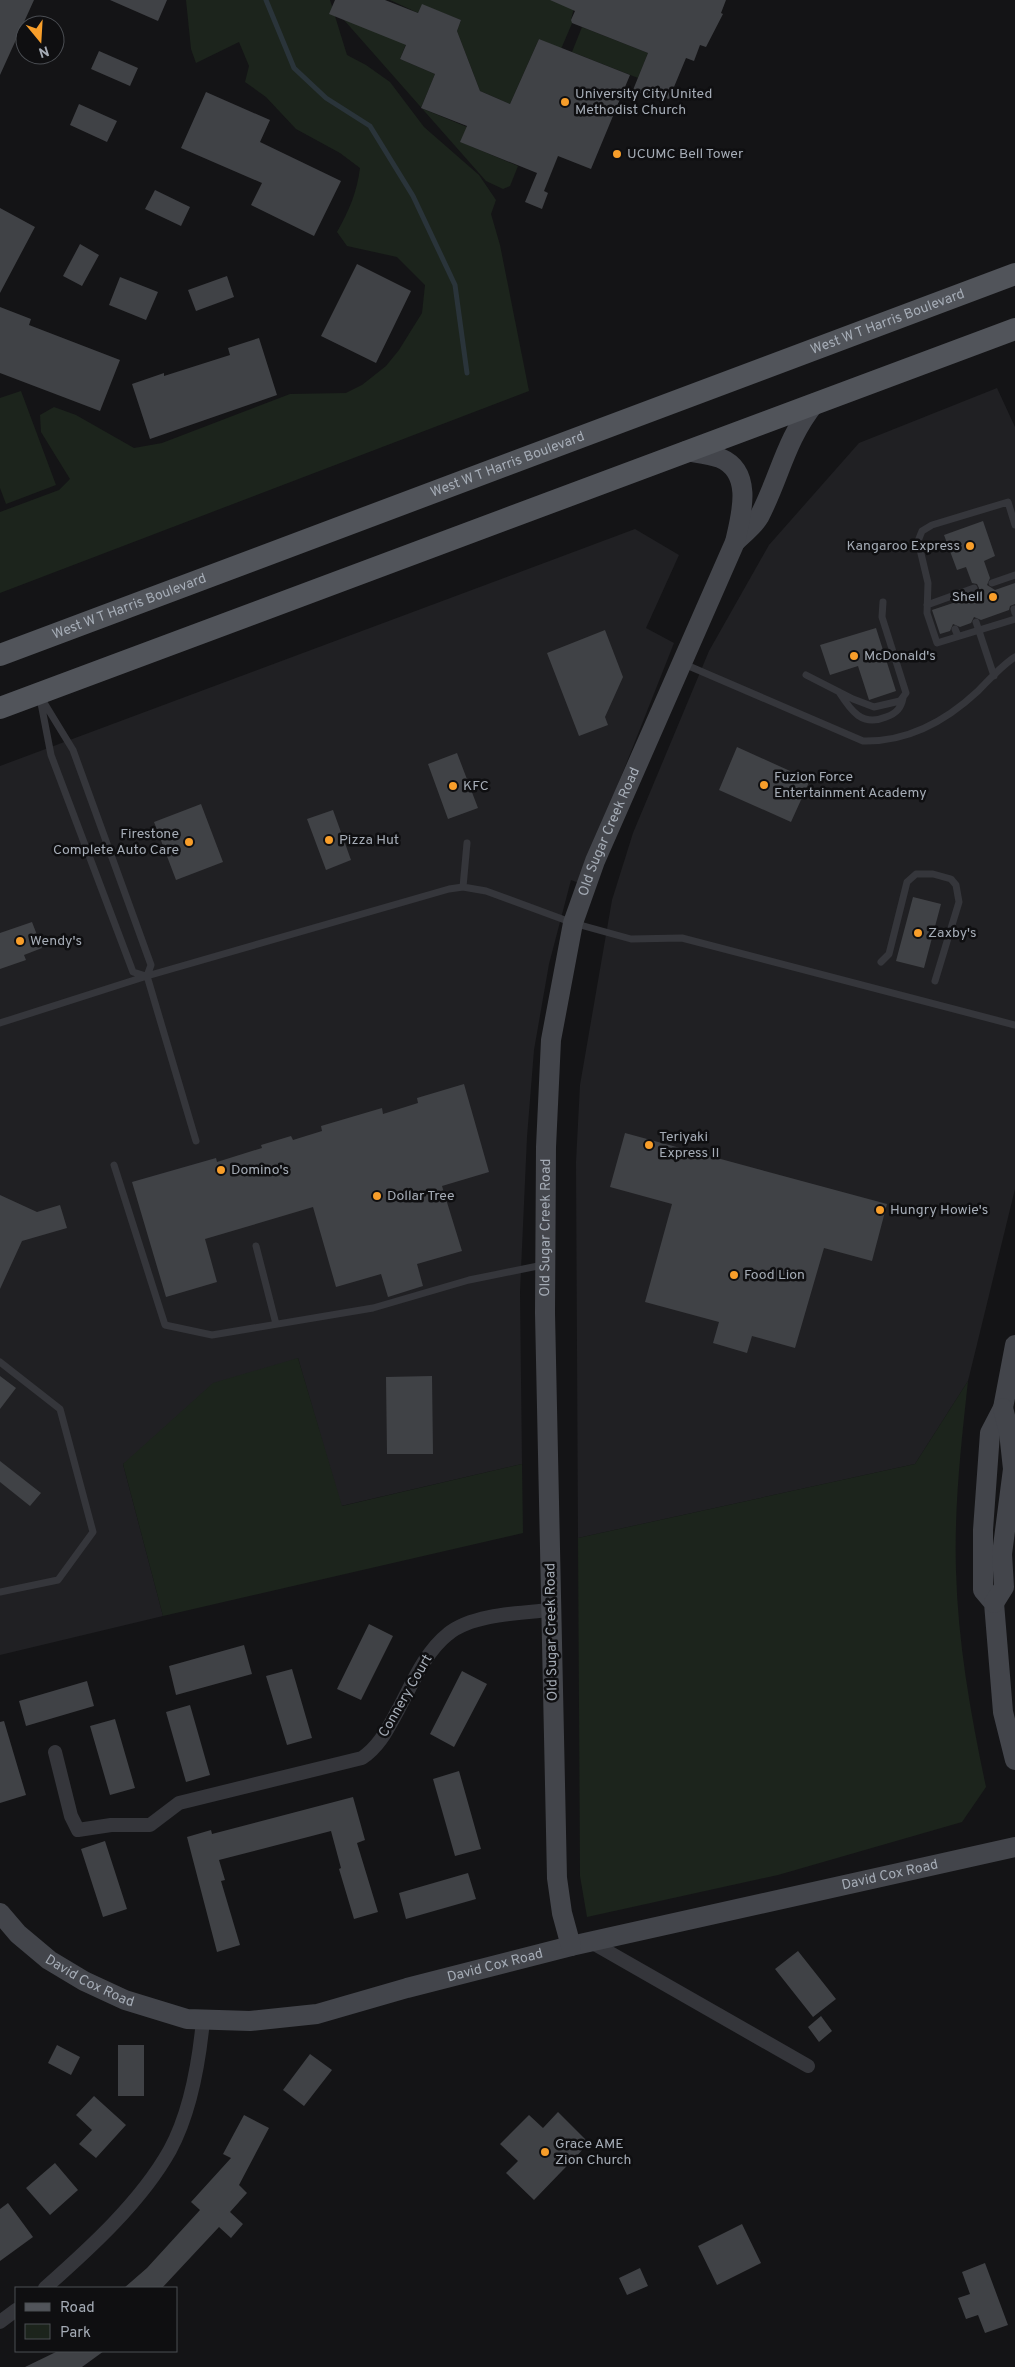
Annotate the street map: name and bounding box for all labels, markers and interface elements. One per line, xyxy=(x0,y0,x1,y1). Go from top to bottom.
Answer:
north arrow xyxy=(15,15,65,65)
text: N xyxy=(36,41,51,61)
place label: University City United Methodist Church xyxy=(575,86,712,119)
marker: University City United Methodist Church xyxy=(559,96,571,108)
place label: UCUMC Bell Tower xyxy=(627,146,744,163)
marker: UCUMC Bell Tower xyxy=(611,148,623,160)
street label: West W T Harris Boulevard xyxy=(808,285,967,358)
street label: West W T Harris Boulevard xyxy=(428,428,587,501)
place label: Kangaroo Express xyxy=(846,538,960,555)
marker: Kangaroo Express xyxy=(964,540,976,552)
street label: West W T Harris Boulevard xyxy=(50,570,209,643)
place label: Shell xyxy=(952,589,983,606)
marker: Shell xyxy=(987,591,999,603)
place label: McDonald's xyxy=(864,648,936,665)
marker: McDonald's xyxy=(848,650,860,662)
street label: Old Sugar Creek Road xyxy=(575,765,644,898)
place label: Fuzion Force Entertainment Academy xyxy=(774,769,927,802)
place label: KFC xyxy=(463,778,489,795)
marker: Fuzion Force Entertainment Academy xyxy=(758,779,770,791)
marker: KFC xyxy=(447,780,459,792)
place label: Firestone Complete Auto Care xyxy=(53,826,179,859)
place label: Pizza Hut xyxy=(339,832,399,849)
marker: Pizza Hut xyxy=(323,834,335,846)
marker: Firestone Complete Auto Care xyxy=(183,836,195,848)
place label: Zaxby's xyxy=(928,925,977,942)
marker: Zaxby's xyxy=(912,927,924,939)
place label: Wendy's xyxy=(30,933,82,950)
marker: Wendy's xyxy=(14,935,26,947)
place label: Teriyaki Express II xyxy=(659,1129,719,1162)
marker: Teriyaki Express II xyxy=(643,1139,655,1151)
street label: Old Sugar Creek Road xyxy=(537,1159,554,1297)
place label: Domino's xyxy=(231,1162,289,1179)
marker: Domino's xyxy=(215,1164,227,1176)
place label: Dollar Tree xyxy=(387,1188,455,1205)
marker: Dollar Tree xyxy=(371,1190,383,1202)
place label: Hungry Howie's xyxy=(890,1202,988,1219)
marker: Hungry Howie's xyxy=(874,1204,886,1216)
place label: Food Lion xyxy=(744,1267,805,1284)
marker: Food Lion xyxy=(728,1269,740,1281)
street label: Old Sugar Creek Road xyxy=(542,1563,562,1701)
street label: Connery Court xyxy=(375,1652,437,1740)
street label: David Cox Road xyxy=(840,1856,940,1894)
street label: David Cox Road xyxy=(445,1945,545,1986)
street label: David Cox Road xyxy=(42,1951,136,2011)
place label: Grace AME Zion Church xyxy=(555,2136,631,2169)
marker: Grace AME Zion Church xyxy=(539,2146,551,2158)
legend xyxy=(15,2287,178,2352)
text: Road xyxy=(60,2299,95,2318)
text: Park xyxy=(60,2324,91,2343)

